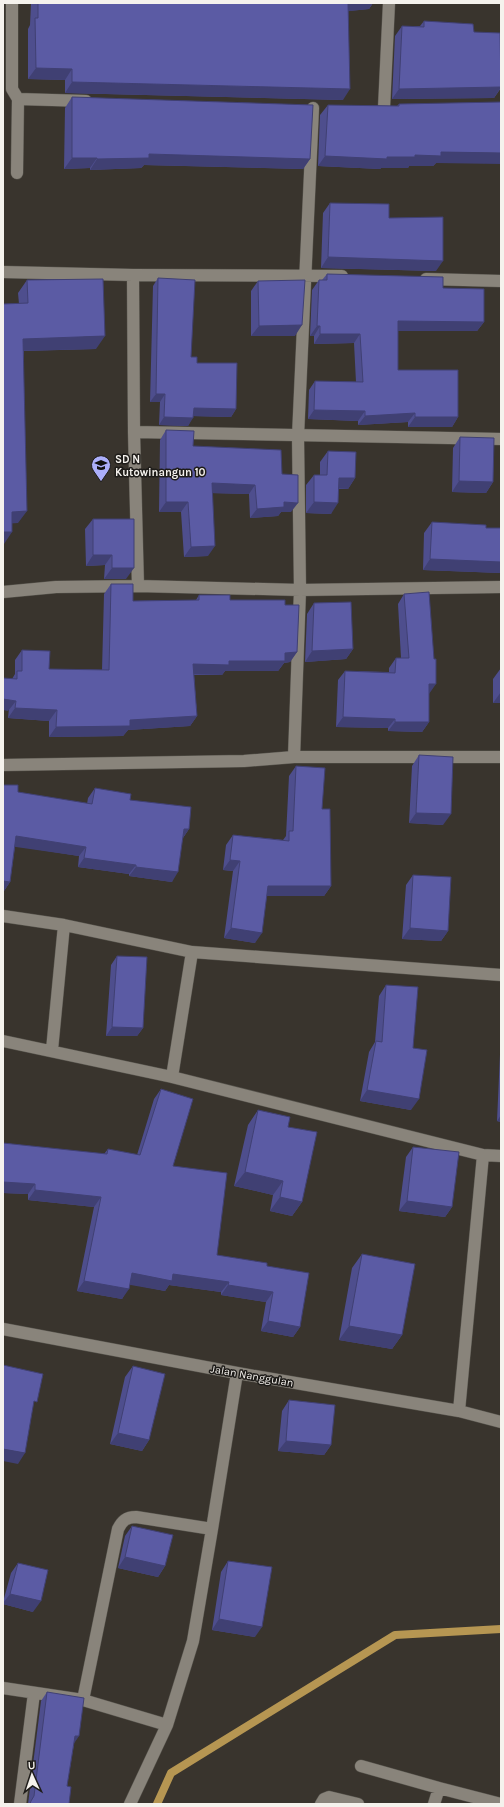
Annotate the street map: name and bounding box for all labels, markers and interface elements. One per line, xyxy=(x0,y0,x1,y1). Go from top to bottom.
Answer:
place label: SD N Kutowinangun 10 xyxy=(115,453,206,479)
school or university icon: SD N Kutowinangun 10 xyxy=(90,454,112,482)
street label: Jalan Nanggulan xyxy=(210,1362,294,1390)
north arrow xyxy=(12,1755,52,1795)
text: U xyxy=(27,1759,36,1772)

